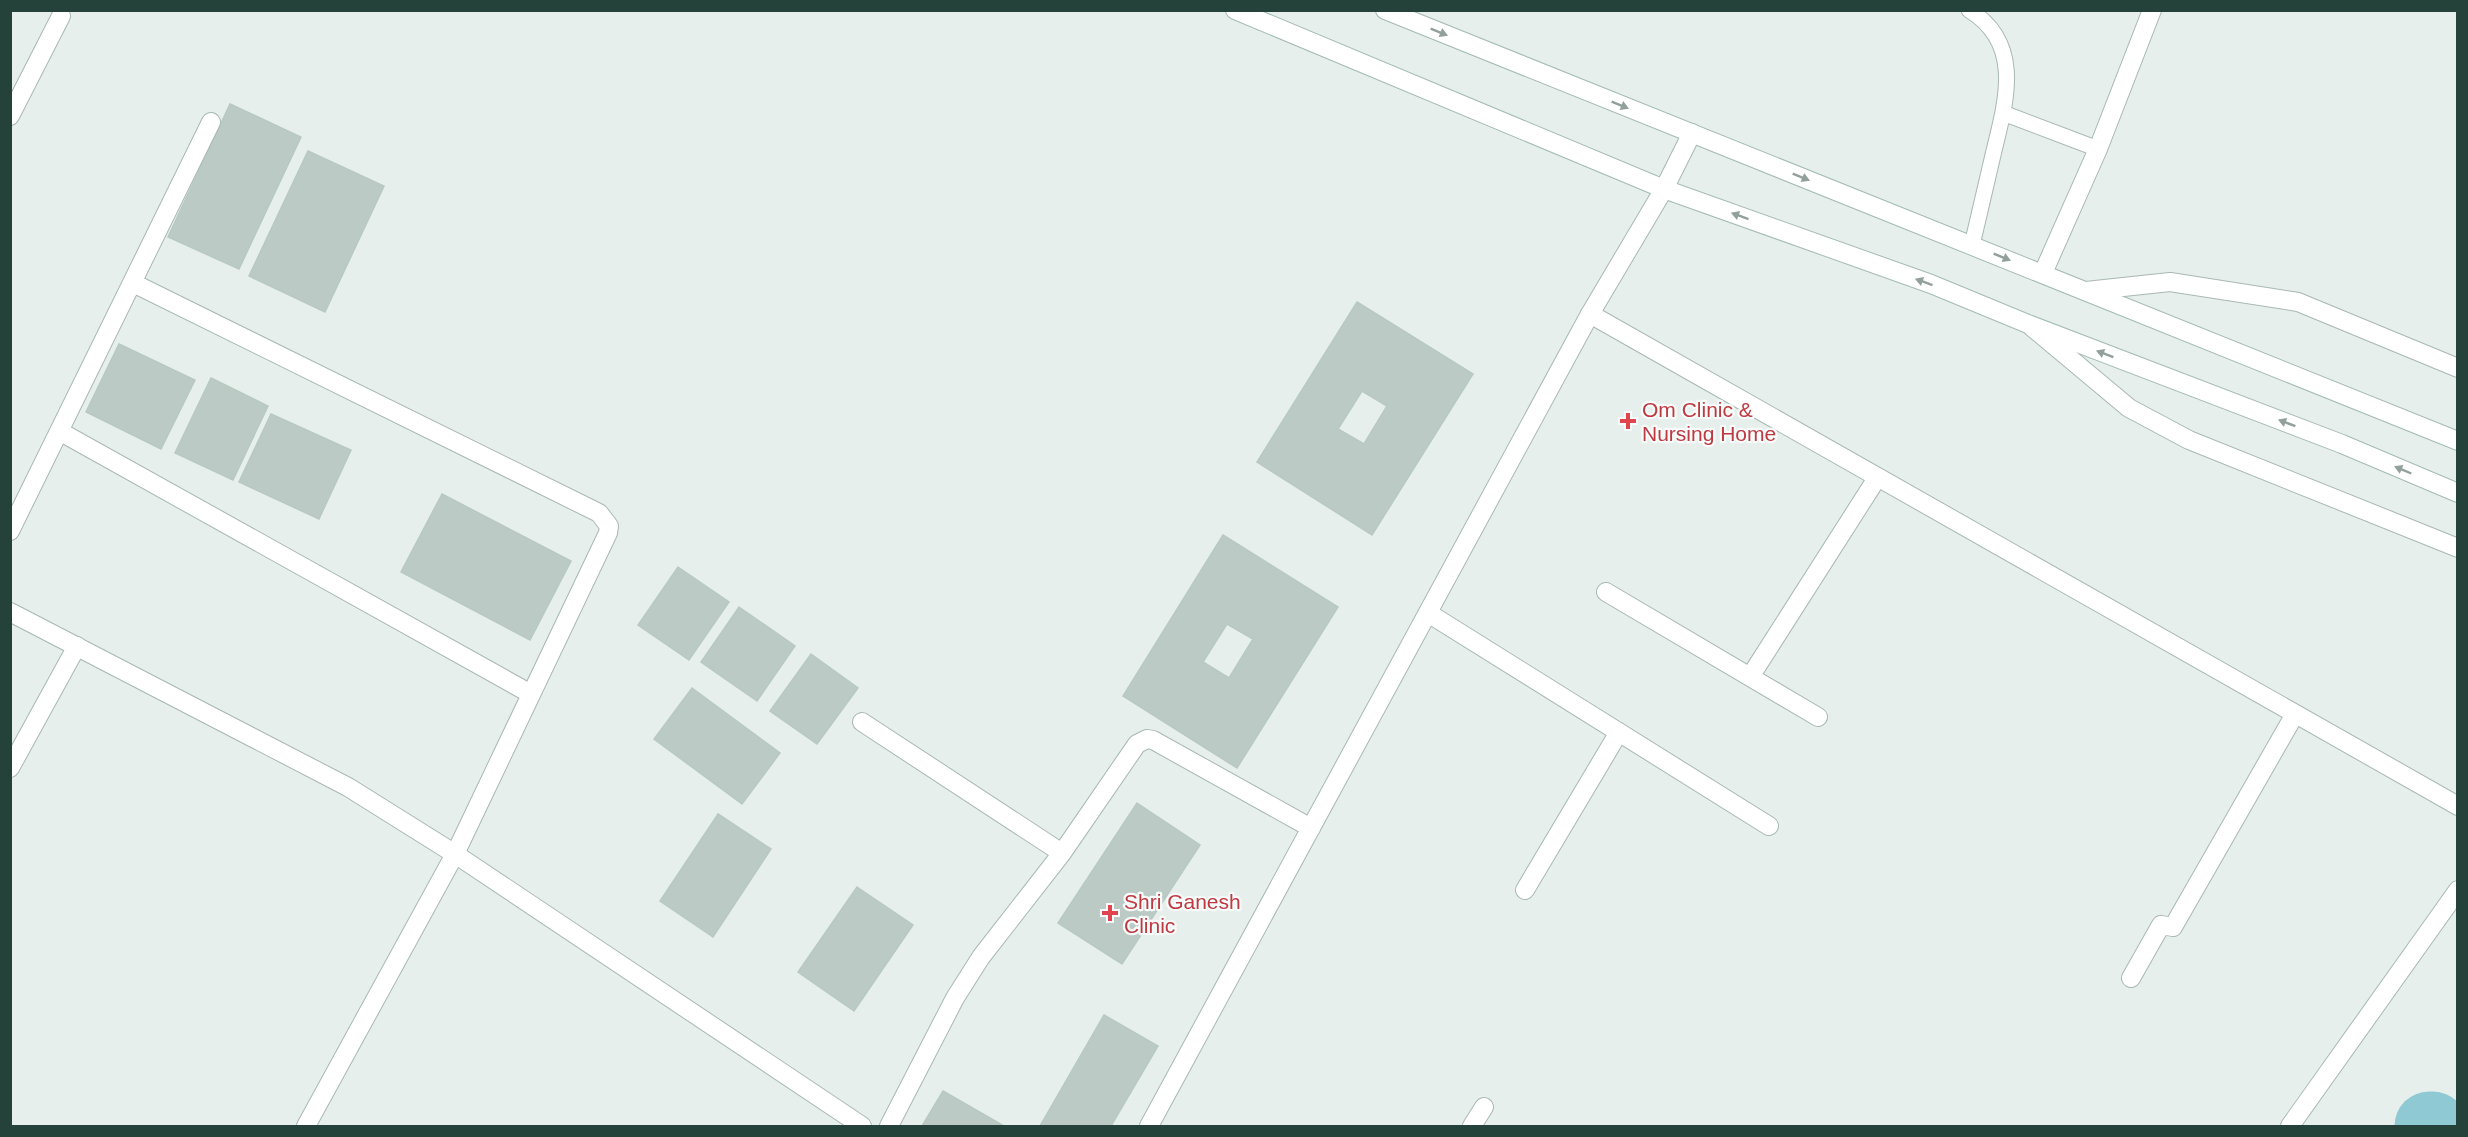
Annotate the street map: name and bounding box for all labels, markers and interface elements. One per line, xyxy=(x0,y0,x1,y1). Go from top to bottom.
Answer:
one-way arrow xyxy=(1430,28,1448,37)
one-way arrow xyxy=(1611,101,1629,110)
one-way arrow xyxy=(1793,172,1811,182)
one-way arrow xyxy=(1731,210,1749,220)
one-way arrow xyxy=(1993,253,2011,262)
one-way arrow xyxy=(1915,276,1933,286)
one-way arrow xyxy=(2096,348,2114,358)
place label: Om Clinic & Nursing Home xyxy=(1642,398,1776,445)
marker: Om Clinic & Nursing Home xyxy=(1619,412,1637,430)
one-way arrow xyxy=(2278,418,2296,428)
one-way arrow xyxy=(2394,465,2412,475)
place label: Shri Ganesh Clinic xyxy=(1124,890,1241,937)
marker: Shri Ganesh Clinic xyxy=(1101,904,1119,922)

